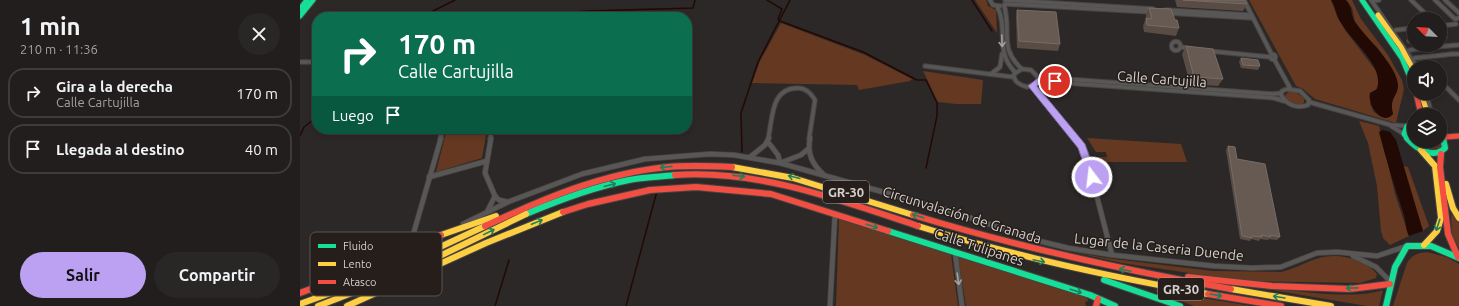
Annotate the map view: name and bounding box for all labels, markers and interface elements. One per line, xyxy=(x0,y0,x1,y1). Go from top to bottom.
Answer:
north arrow xyxy=(1407,12,1447,52)
map controls xyxy=(1407,12,1447,148)
text: 1 min xyxy=(20,13,81,40)
button: close xyxy=(238,13,280,55)
icon: right xyxy=(332,28,384,80)
text: 170 m xyxy=(398,28,476,59)
one-way arrow xyxy=(998,34,1006,47)
text: 210 m · 11:36 xyxy=(20,42,98,56)
button: sound xyxy=(1407,60,1447,100)
text: Calle Cartujilla xyxy=(398,61,514,81)
pin xyxy=(1038,64,1072,98)
street label: Calle Cartujilla xyxy=(1117,68,1207,90)
icon: arrive xyxy=(1044,70,1066,92)
text: Gira a la derecha xyxy=(56,78,173,95)
icon: right xyxy=(22,82,44,104)
text: 170 m xyxy=(236,85,278,102)
text: Calle Cartujilla xyxy=(56,95,140,109)
icon: arrive xyxy=(382,104,404,126)
text: Luego xyxy=(332,107,374,124)
button: layers xyxy=(1407,108,1447,148)
icon: arrive xyxy=(22,138,44,160)
text: Llegada al destino xyxy=(56,141,185,158)
text: 40 m xyxy=(245,141,278,158)
position arrow xyxy=(1071,156,1113,198)
one-way arrow xyxy=(660,163,673,170)
one-way arrow xyxy=(732,172,745,180)
one-way arrow xyxy=(788,173,801,181)
one-way arrow xyxy=(603,181,616,188)
road number: GR-30 xyxy=(823,181,869,203)
street label: Circunvalación de Granada xyxy=(881,183,1043,247)
one-way arrow xyxy=(913,212,925,220)
one-way arrow xyxy=(530,218,542,226)
one-way arrow xyxy=(1434,219,1441,232)
one-way arrow xyxy=(865,223,878,230)
street label: Calle Tulipanes xyxy=(932,225,1026,269)
one-way arrow xyxy=(483,228,495,235)
street label: Lugar de la Caseria Duende xyxy=(1073,230,1245,264)
legend xyxy=(310,232,442,296)
text: Fluido xyxy=(343,240,374,252)
button: Salir xyxy=(20,252,146,298)
button: Compartir xyxy=(154,252,280,298)
text: Lento xyxy=(343,258,372,270)
one-way arrow xyxy=(1032,258,1045,266)
one-way arrow xyxy=(1119,266,1132,274)
one-way arrow xyxy=(954,272,962,285)
text: Atasco xyxy=(343,276,376,288)
road number: GR-30 xyxy=(1158,278,1204,300)
one-way arrow xyxy=(1346,284,1359,292)
one-way arrow xyxy=(1069,287,1081,295)
one-way arrow xyxy=(1210,291,1223,299)
one-way arrow xyxy=(1273,293,1286,301)

